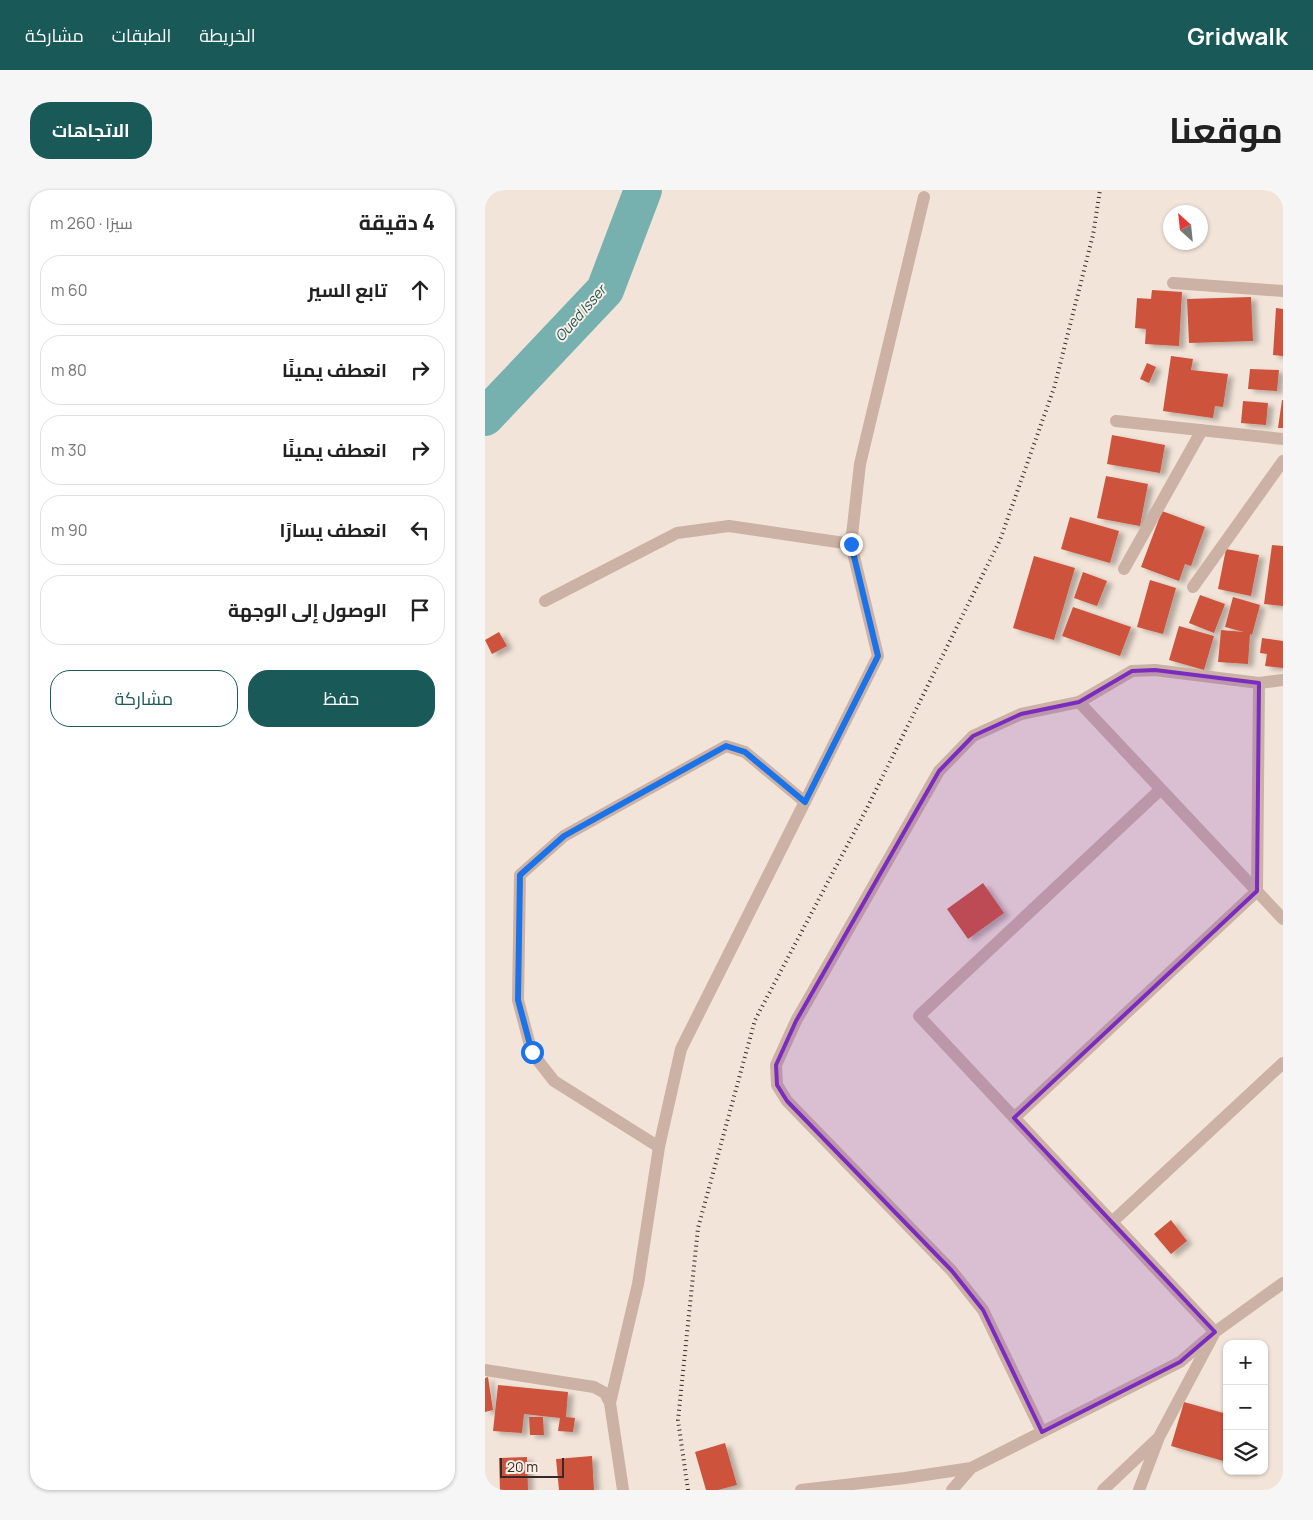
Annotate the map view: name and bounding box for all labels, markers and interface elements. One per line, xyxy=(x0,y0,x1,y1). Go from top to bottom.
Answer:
text: Gridwalk xyxy=(1187,19,1288,52)
text: مشاركة xyxy=(25,23,84,47)
text: الطبقات xyxy=(112,23,171,47)
text: الخريطة xyxy=(199,23,256,47)
button: الاتجاهات xyxy=(30,102,152,159)
text: موقعنا xyxy=(1169,106,1283,154)
north arrow xyxy=(1163,205,1208,250)
text: 4 دقيقة xyxy=(359,208,435,236)
text: سيرًا · 260 m xyxy=(50,212,133,234)
icon: ahead xyxy=(406,276,434,304)
text: تابع السير xyxy=(308,277,387,303)
text: 60 m xyxy=(51,279,87,301)
water label: Oued Isser xyxy=(550,279,611,345)
icon: right xyxy=(406,356,434,384)
text: انعطف يمينًا xyxy=(282,357,387,383)
text: 80 m xyxy=(51,359,87,381)
icon: right xyxy=(406,436,434,464)
text: انعطف يمينًا xyxy=(282,437,387,463)
text: 30 m xyxy=(51,439,86,461)
icon: left xyxy=(406,516,434,544)
text: انعطف يسارًا xyxy=(280,517,387,543)
text: 90 m xyxy=(51,519,87,541)
route end xyxy=(840,533,863,556)
icon: arrive xyxy=(406,596,434,624)
text: الوصول إلى الوجهة xyxy=(228,597,387,623)
button: مشاركة xyxy=(50,670,238,727)
button: حفظ xyxy=(248,670,435,727)
route start xyxy=(521,1041,544,1064)
map controls xyxy=(1223,1340,1268,1475)
button: + xyxy=(1223,1340,1268,1385)
button: − xyxy=(1223,1385,1268,1430)
button: layers xyxy=(1223,1430,1268,1475)
scale bar xyxy=(500,1455,564,1478)
text: 20 m xyxy=(507,1457,538,1476)

